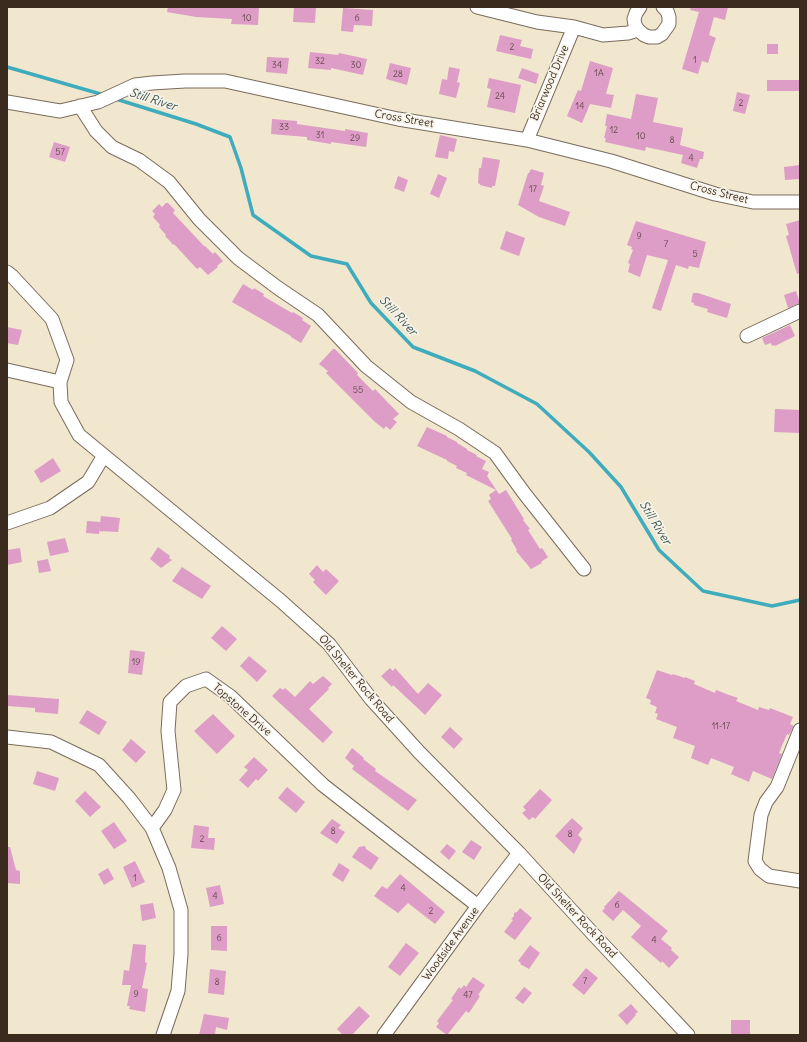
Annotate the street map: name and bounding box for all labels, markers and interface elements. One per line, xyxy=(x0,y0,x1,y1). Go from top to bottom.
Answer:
house number: 10 xyxy=(242,13,252,23)
house number: 6 xyxy=(354,13,360,23)
house number: 2 xyxy=(510,42,514,52)
street label: Briarwood Drive xyxy=(528,43,572,123)
house number: 1 xyxy=(693,55,697,65)
house number: 32 xyxy=(315,56,325,66)
house number: 34 xyxy=(272,60,282,70)
house number: 30 xyxy=(350,60,362,70)
house number: 1A xyxy=(594,68,604,78)
house number: 28 xyxy=(393,69,403,79)
water label: Still River xyxy=(128,86,178,114)
house number: 24 xyxy=(495,91,505,101)
house number: 2 xyxy=(739,98,743,108)
house number: 14 xyxy=(576,101,584,111)
street label: Cross Street xyxy=(373,107,435,131)
house number: 33 xyxy=(279,122,289,132)
house number: 12 xyxy=(610,125,618,135)
house number: 31 xyxy=(316,130,324,140)
house number: 10 xyxy=(636,131,646,141)
house number: 29 xyxy=(350,133,360,143)
house number: 8 xyxy=(669,135,675,145)
house number: 57 xyxy=(55,147,65,157)
house number: 4 xyxy=(688,153,694,163)
street label: Cross Street xyxy=(688,179,750,207)
house number: 17 xyxy=(529,184,537,194)
house number: 9 xyxy=(636,231,642,241)
house number: 7 xyxy=(664,239,668,249)
house number: 5 xyxy=(692,249,698,259)
water label: Still River xyxy=(376,293,420,339)
house number: 55 xyxy=(353,385,363,395)
water label: Still River xyxy=(636,498,674,548)
street label: Old Shelter Rock Road xyxy=(316,633,396,725)
house number: 19 xyxy=(132,657,140,667)
street label: Topstone Drive xyxy=(210,681,274,739)
house number: 11-17 xyxy=(712,721,730,731)
house number: 8 xyxy=(330,826,336,836)
house number: 8 xyxy=(567,829,573,839)
house number: 2 xyxy=(200,834,204,844)
street label: Old Shelter Rock Road xyxy=(535,871,619,961)
house number: 1 xyxy=(133,873,137,883)
house number: 4 xyxy=(400,883,406,893)
house number: 4 xyxy=(212,891,218,901)
house number: 6 xyxy=(614,900,620,910)
street label: Woodside Avenue xyxy=(420,905,482,983)
house number: 2 xyxy=(429,906,433,916)
house number: 6 xyxy=(216,933,222,943)
house number: 4 xyxy=(651,935,657,945)
house number: 7 xyxy=(583,976,587,986)
house number: 8 xyxy=(214,977,220,987)
house number: 9 xyxy=(133,989,139,999)
house number: 47 xyxy=(463,990,473,1000)

